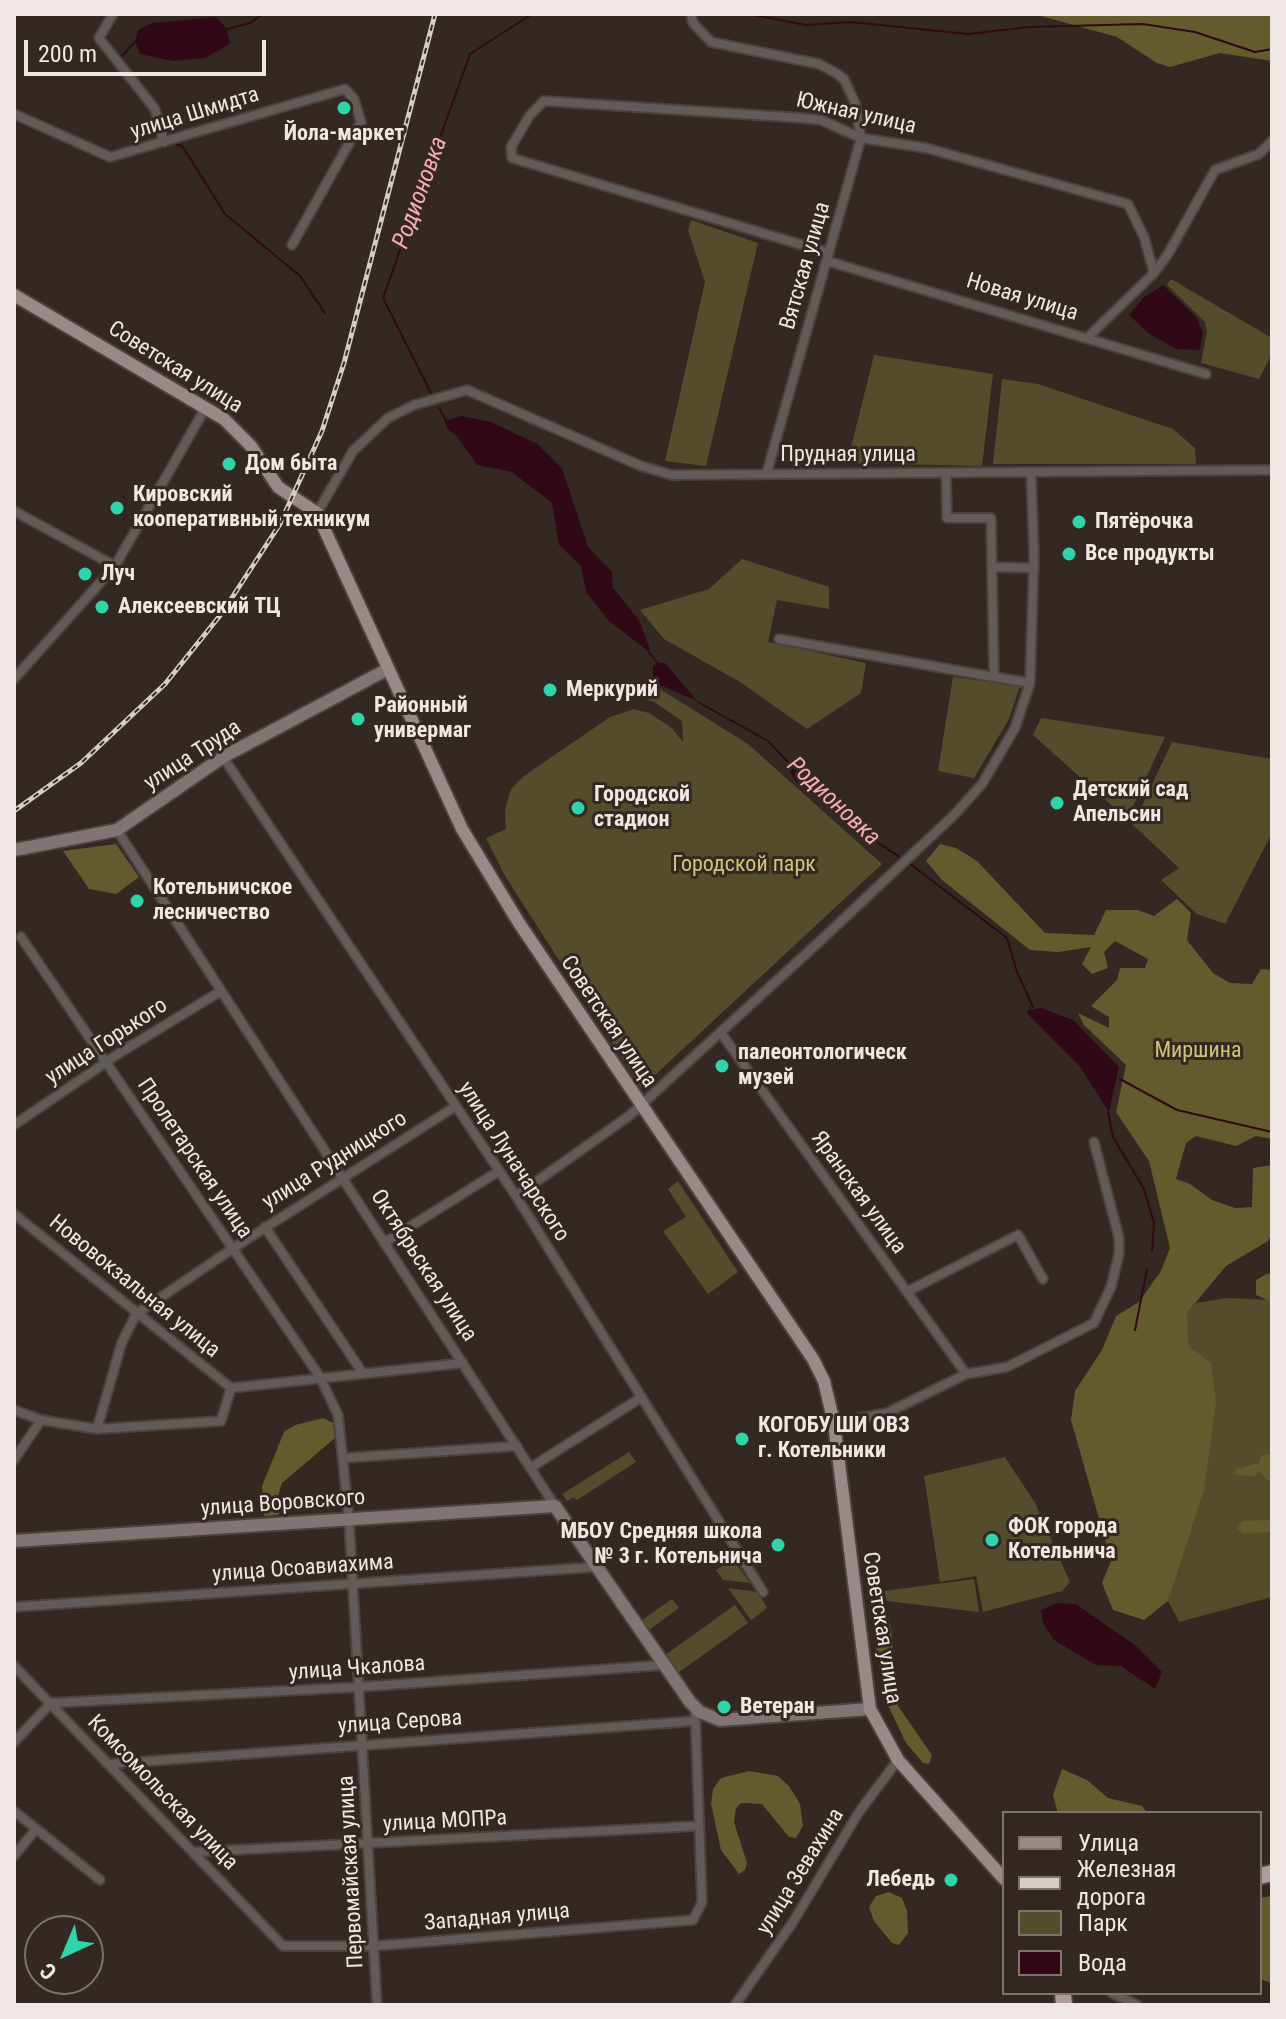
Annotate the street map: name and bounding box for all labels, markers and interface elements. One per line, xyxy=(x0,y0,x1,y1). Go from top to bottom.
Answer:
scale bar xyxy=(28,24,270,74)
text: 200 m xyxy=(38,40,97,68)
street label: улица Шмидта xyxy=(128,82,262,146)
street label: Южная улица xyxy=(794,87,918,141)
marker: Йола-маркет xyxy=(335,99,353,117)
place label: Йола-маркет xyxy=(284,121,404,147)
water label: Родионовка xyxy=(387,133,455,253)
street label: Вятская улица xyxy=(775,199,837,333)
street label: Новая улица xyxy=(963,269,1081,327)
street label: Советская улица xyxy=(103,316,247,420)
street label: Прудная улица xyxy=(780,442,916,468)
place label: Дом быта xyxy=(245,451,337,477)
marker: Дом быта xyxy=(220,455,238,473)
place label: Кировский кооперативный техникум xyxy=(133,482,370,534)
marker: Кировский кооперативный техникум xyxy=(108,499,126,517)
place label: Пятёрочка xyxy=(1095,509,1193,535)
marker: Пятёрочка xyxy=(1070,513,1088,531)
place label: Все продукты xyxy=(1085,541,1214,567)
marker: Все продукты xyxy=(1060,545,1078,563)
place label: Луч xyxy=(101,561,135,587)
marker: Луч xyxy=(76,565,94,583)
place label: Алексеевский ТЦ xyxy=(118,594,281,620)
marker: Алексеевский ТЦ xyxy=(93,598,111,616)
place label: Меркурий xyxy=(566,677,658,703)
marker: Меркурий xyxy=(541,681,559,699)
place label: Районный универмаг xyxy=(374,693,471,744)
marker: Районный универмаг xyxy=(349,710,367,728)
street label: улица Труда xyxy=(140,715,246,797)
water label: Родионовка xyxy=(780,752,886,852)
place label: Детский сад Апельсин xyxy=(1073,777,1188,828)
place label: Городской стадион xyxy=(594,782,690,834)
marker: Детский сад Апельсин xyxy=(1048,794,1066,812)
marker: Городской стадион xyxy=(569,799,587,817)
park label: Городской парк xyxy=(672,852,816,878)
place label: Котельничское лесничество xyxy=(153,875,292,926)
marker: Котельничское лесничество xyxy=(128,892,146,910)
street label: Советская улица xyxy=(554,951,662,1093)
street label: улица Горького xyxy=(41,993,173,1091)
park label: Миршина xyxy=(1154,1038,1242,1064)
place label: палеонтологическ музей xyxy=(738,1040,907,1092)
marker: палеонтологическ музей xyxy=(713,1057,731,1075)
street label: Пролетарская улица xyxy=(131,1074,257,1244)
street label: улица Луначарского xyxy=(451,1077,575,1247)
street label: улица Рудницкого xyxy=(258,1106,412,1216)
street label: Яранская улица xyxy=(805,1127,911,1259)
street label: Октябрьская улица xyxy=(364,1185,482,1347)
street label: Нововокзальная улица xyxy=(43,1210,225,1364)
place label: КОГОБУ ШИ ОВЗ г. Котельники xyxy=(758,1413,910,1464)
marker: КОГОБУ ШИ ОВЗ г. Котельники xyxy=(733,1430,751,1448)
street label: улица Воровского xyxy=(200,1485,366,1523)
place label: ФОК города Котельнича xyxy=(1008,1514,1117,1566)
place label: МБОУ Средняя школа № 3 г. Котельнича xyxy=(560,1519,762,1570)
marker: ФОК города Котельнича xyxy=(983,1531,1001,1549)
marker: МБОУ Средняя школа № 3 г. Котельнича xyxy=(769,1536,787,1554)
street label: улица Осоавиахима xyxy=(211,1549,395,1589)
street label: Советская улица xyxy=(856,1550,906,1706)
street label: улица Чкалова xyxy=(288,1651,426,1687)
place label: Ветеран xyxy=(740,1694,815,1720)
marker: Ветеран xyxy=(715,1698,733,1716)
street label: улица Серова xyxy=(337,1705,463,1741)
street label: Комсомольская улица xyxy=(81,1710,243,1876)
street label: Первомайская улица xyxy=(334,1775,370,1969)
street label: улица Зевахина xyxy=(752,1804,850,1940)
street label: улица МОПРа xyxy=(382,1806,508,1838)
legend xyxy=(1002,1811,1262,1995)
text: Улица xyxy=(1078,1829,1139,1857)
text: Железная дорога xyxy=(1077,1855,1176,1911)
place label: Лебедь xyxy=(866,1867,935,1893)
marker: Лебедь xyxy=(942,1871,960,1889)
street label: Западная улица xyxy=(423,1898,571,1938)
text: Парк xyxy=(1078,1909,1128,1937)
north arrow xyxy=(24,1915,104,1995)
text: Вода xyxy=(1078,1949,1127,1977)
text: С xyxy=(35,1958,62,1985)

